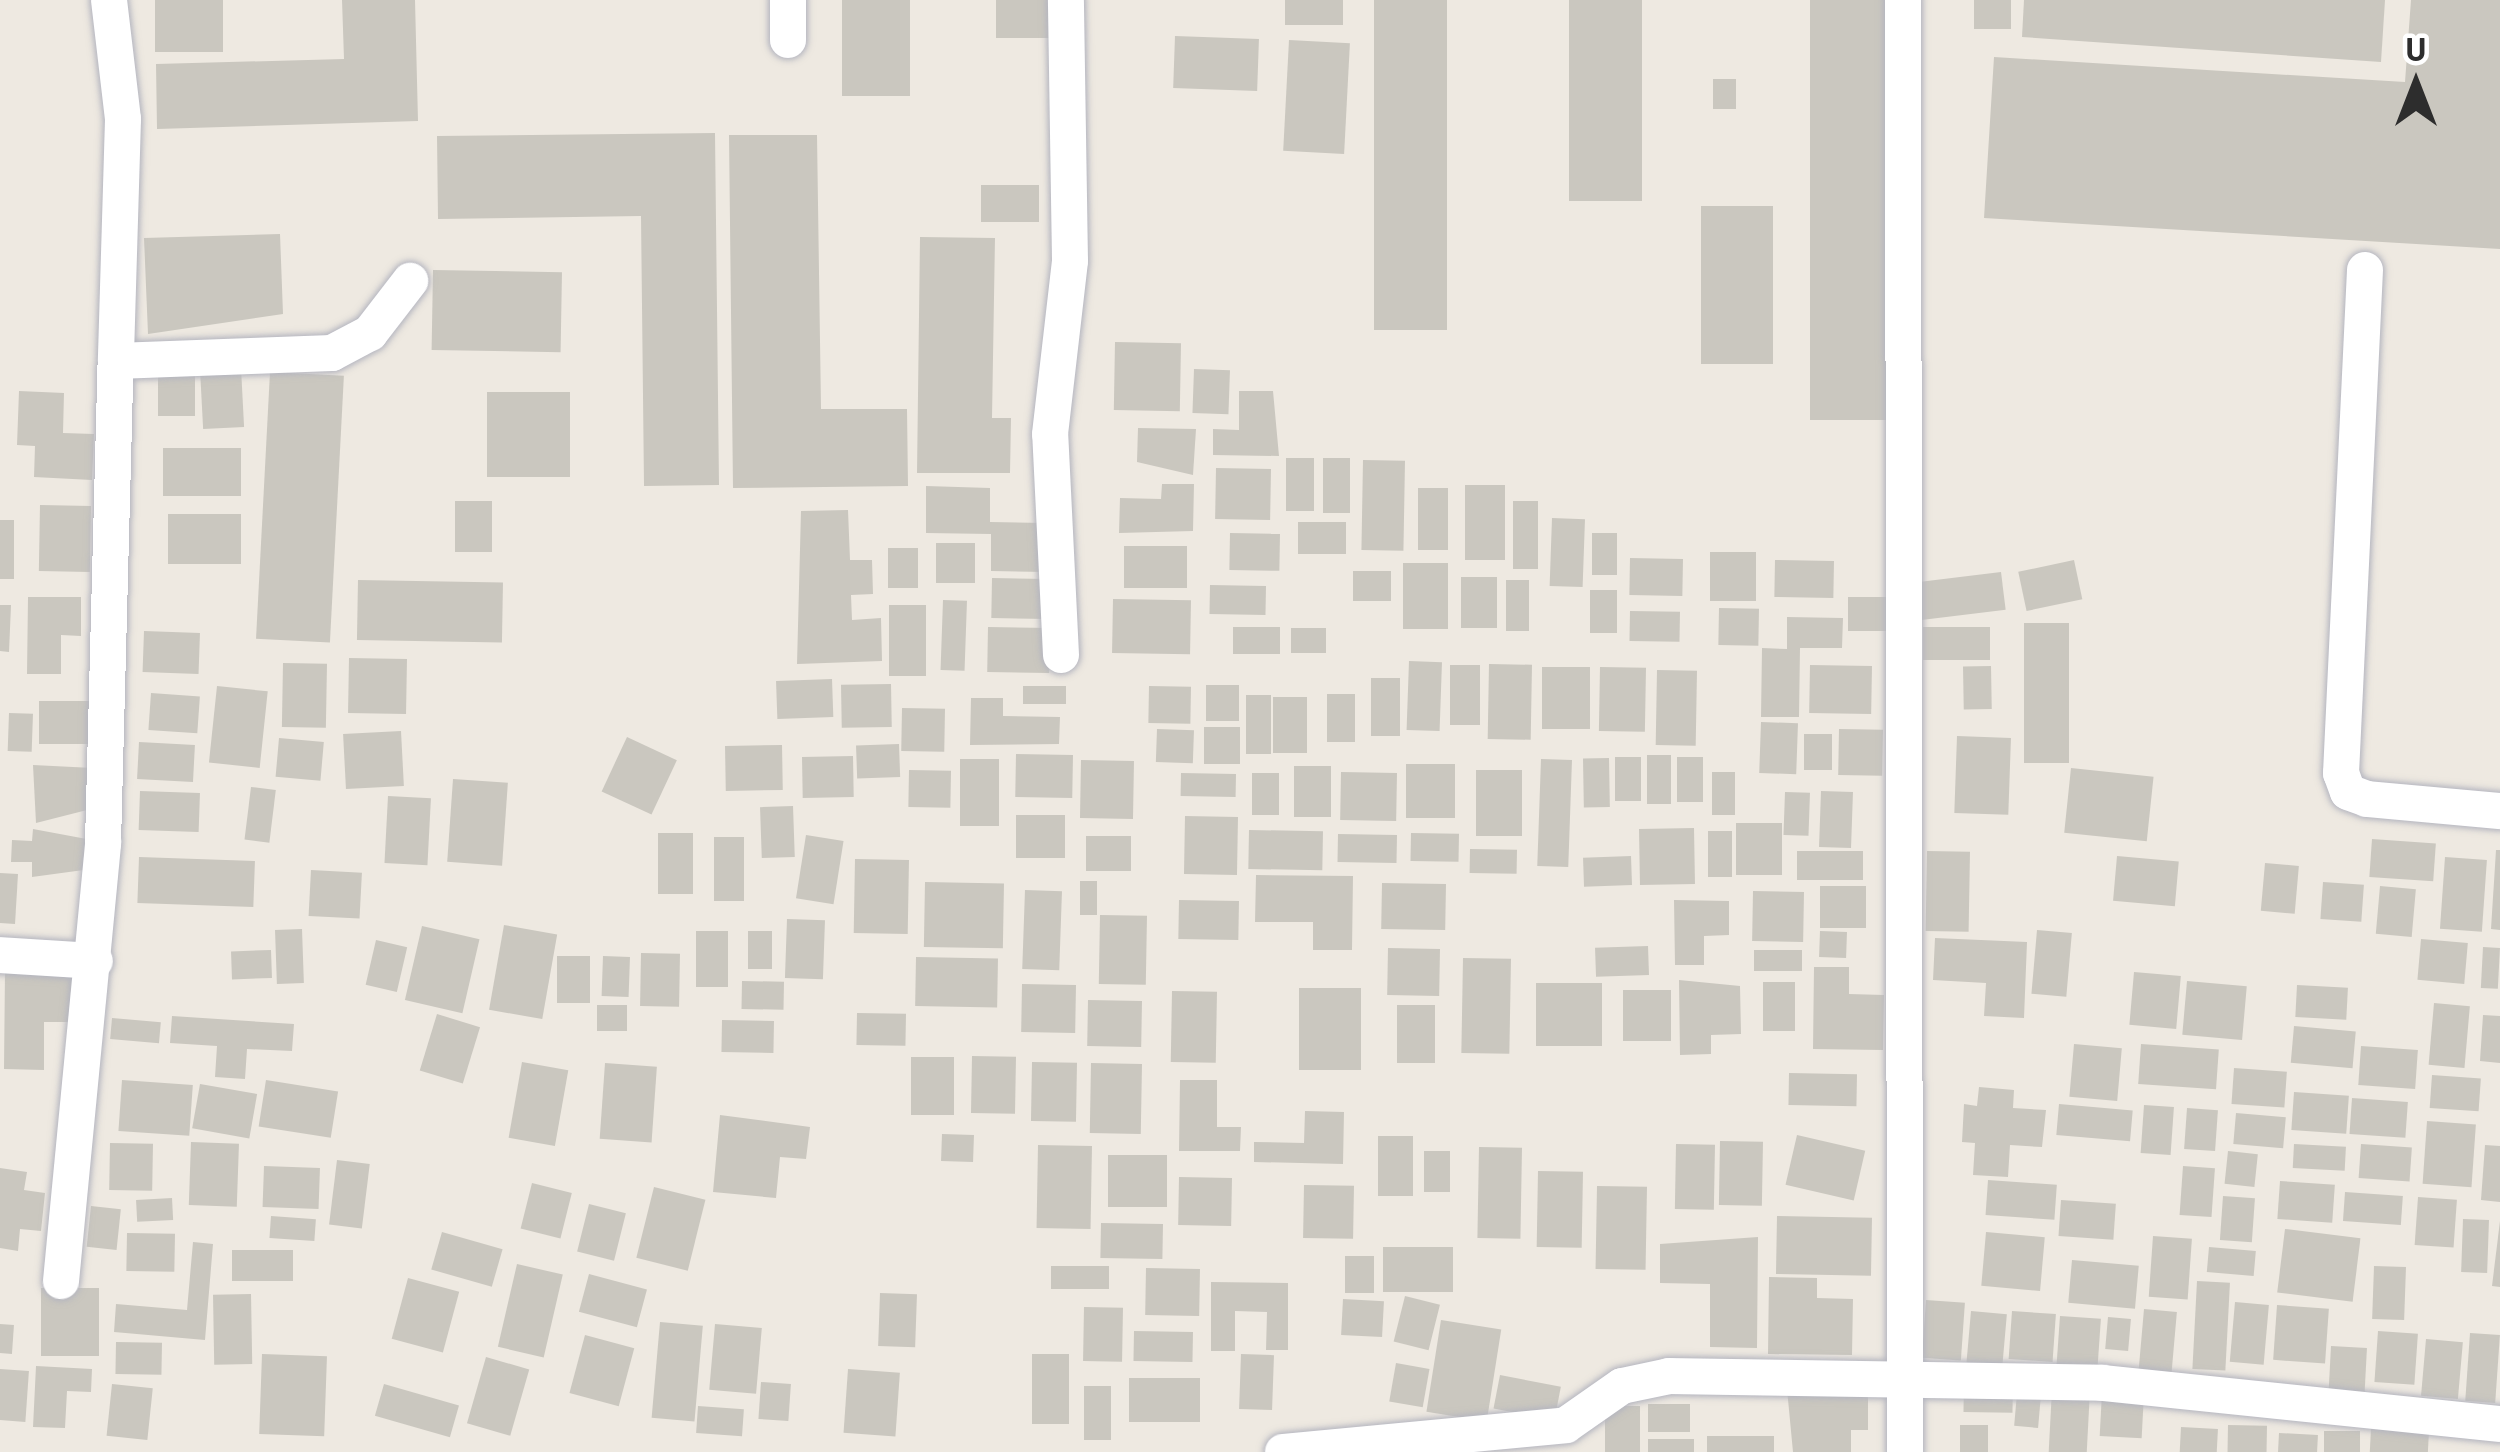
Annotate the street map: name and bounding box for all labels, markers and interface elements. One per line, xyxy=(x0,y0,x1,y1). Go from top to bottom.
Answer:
north arrow xyxy=(2356,24,2476,144)
text: U xyxy=(2406,28,2426,68)

